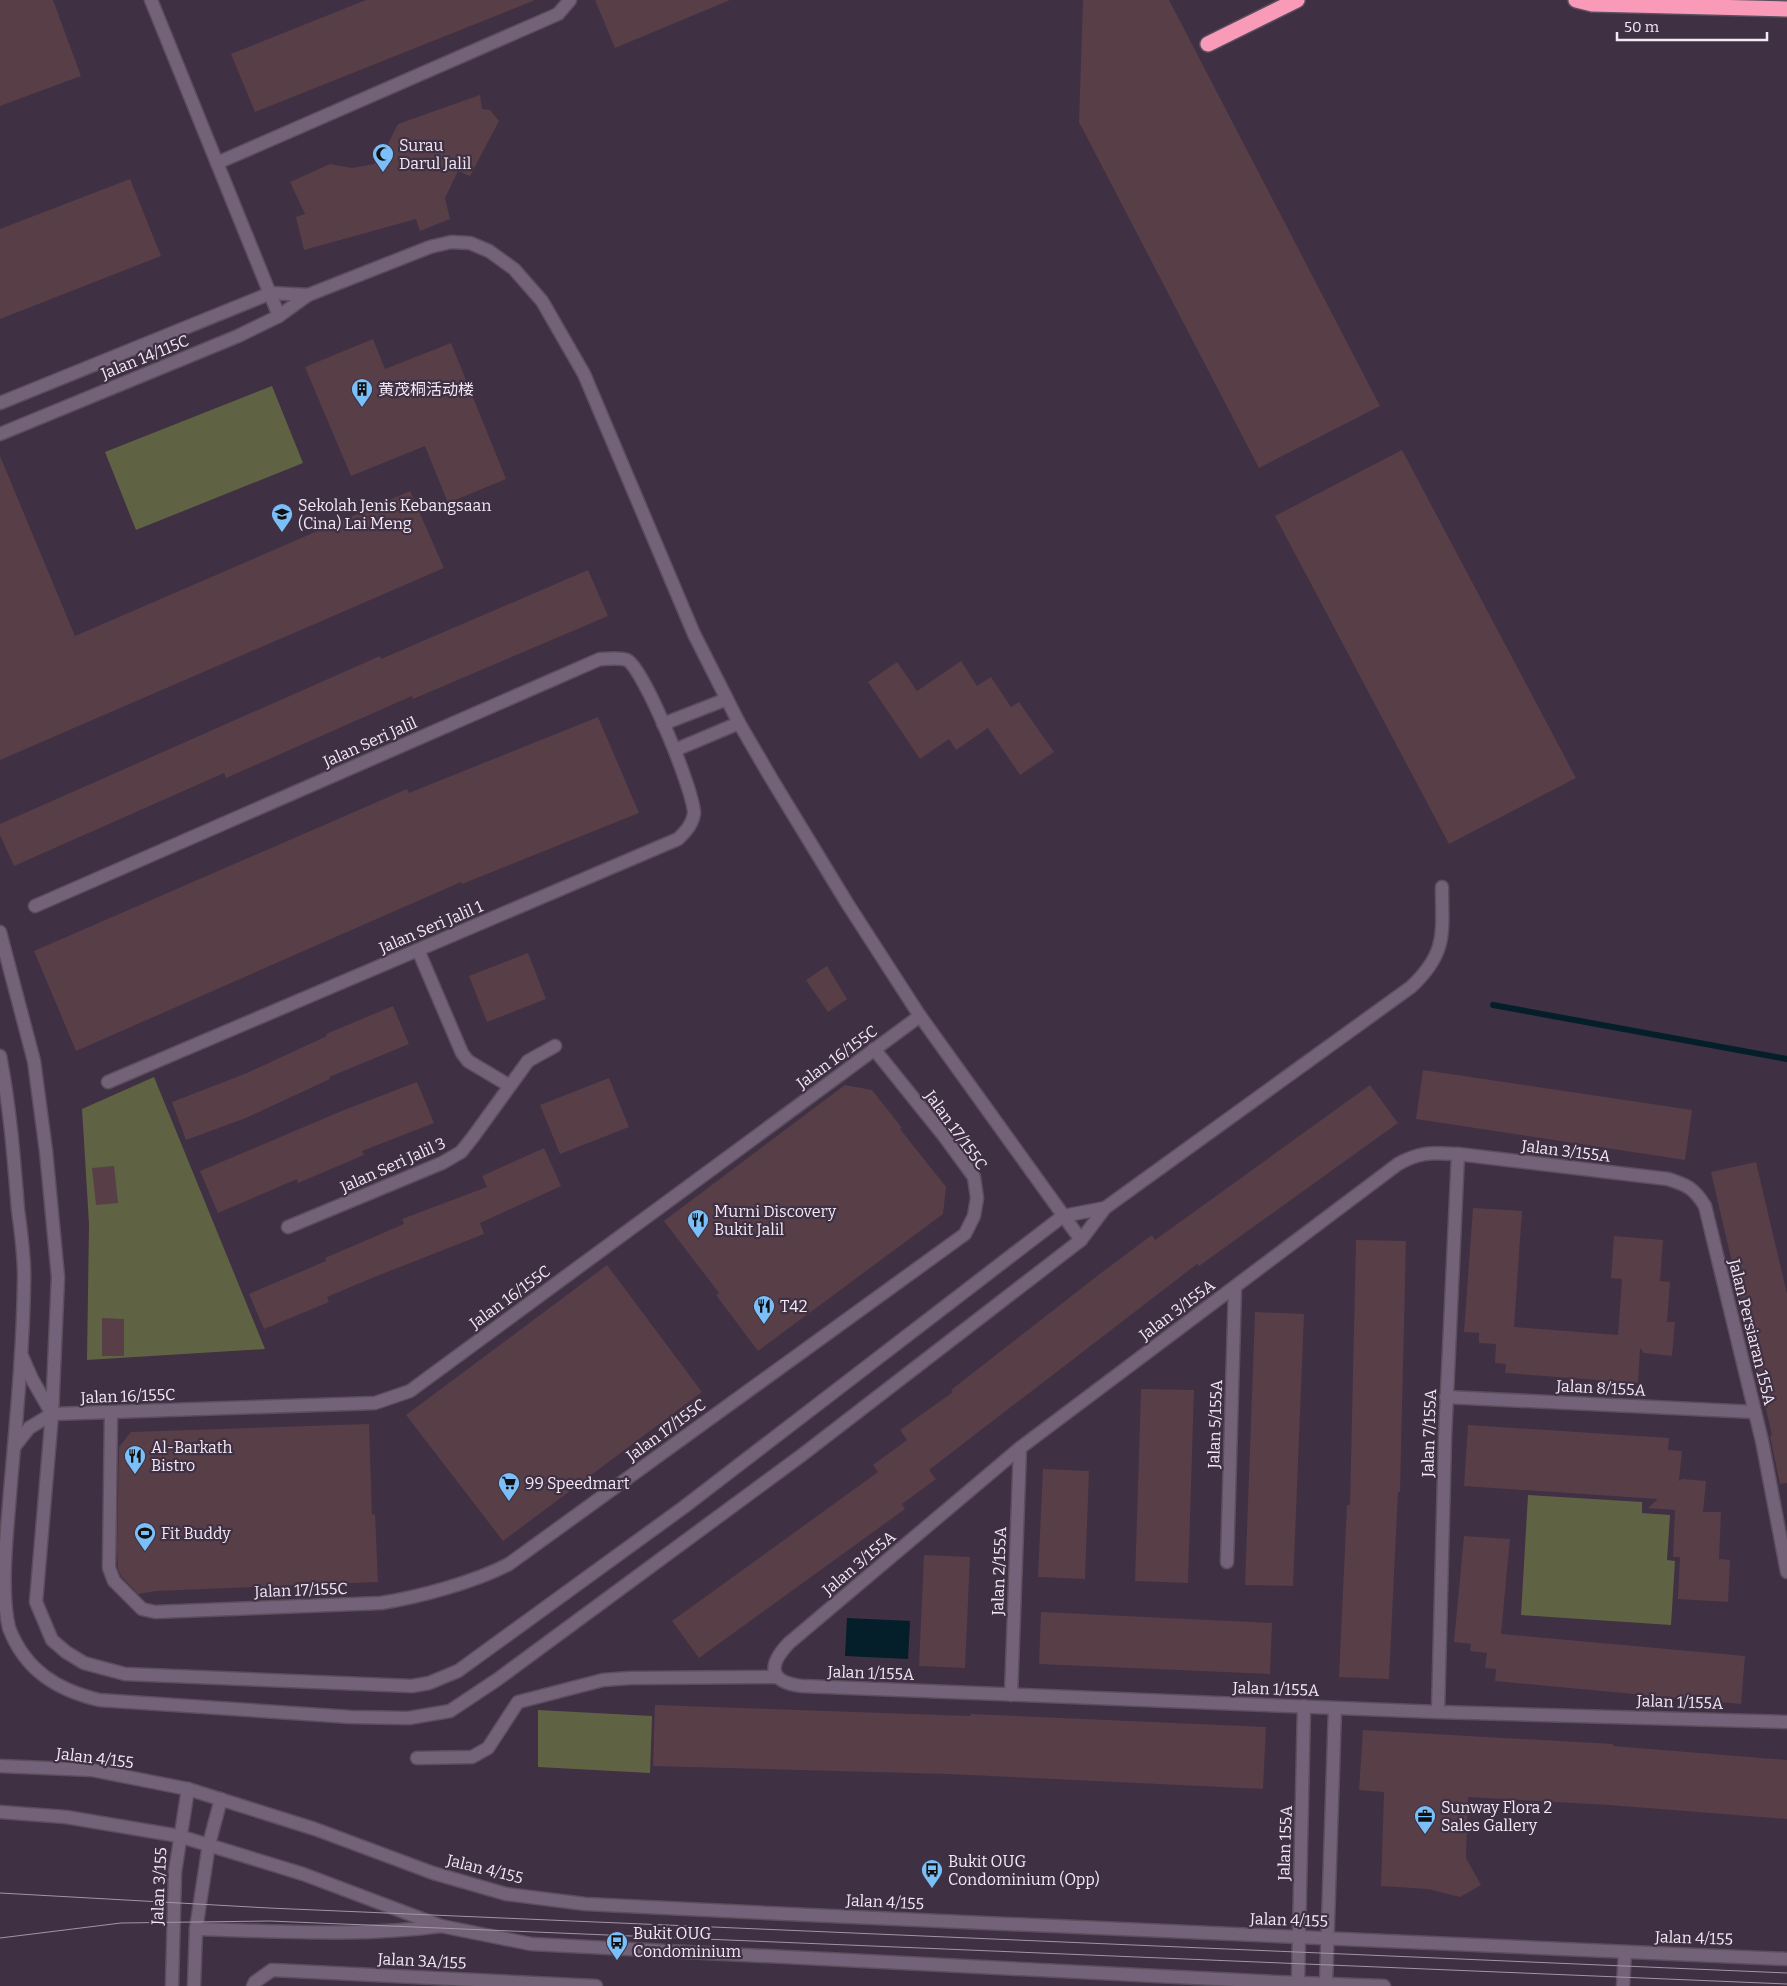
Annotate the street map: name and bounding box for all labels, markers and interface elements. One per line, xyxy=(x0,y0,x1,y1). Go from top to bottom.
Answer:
scale bar xyxy=(1617,10,1767,42)
text: 50 m xyxy=(1624,18,1660,36)
place label: Surau Darul Jalil xyxy=(399,136,472,173)
mosque icon: Surau Darul Jalil xyxy=(371,142,395,173)
street label: Jalan 14/115C xyxy=(97,331,192,384)
building icon: 黄茂桐活动楼 xyxy=(350,377,374,408)
place label: 黄茂桐活动楼 xyxy=(378,380,474,399)
place label: Sekolah Jenis Kebangsaan (Cina) Lai Meng xyxy=(298,496,491,533)
school or university icon: Sekolah Jenis Kebangsaan (Cina) Lai Meng xyxy=(270,502,294,533)
street label: Jalan Seri Jalil xyxy=(319,713,420,772)
street label: Jalan Seri Jalil 1 xyxy=(375,896,486,958)
street label: Jalan 16/155C xyxy=(792,1021,881,1093)
street label: Jalan 17/155C xyxy=(920,1086,991,1173)
street label: Jalan Seri Jalil 3 xyxy=(337,1133,449,1197)
street label: Jalan 3/155A xyxy=(1520,1136,1612,1166)
place label: Murni Discovery Bukit Jalil xyxy=(714,1202,837,1239)
restaurant icon: Murni Discovery Bukit Jalil xyxy=(686,1208,710,1239)
street label: Jalan Persiaran 155A xyxy=(1724,1256,1779,1408)
street label: Jalan 16/155C xyxy=(465,1261,554,1333)
street label: Jalan 3/155A xyxy=(1135,1275,1219,1345)
restaurant icon: T42 xyxy=(752,1294,776,1325)
place label: T42 xyxy=(780,1297,807,1316)
street label: Jalan 8/155A xyxy=(1555,1376,1647,1400)
street label: Jalan 5/155A xyxy=(1204,1379,1226,1470)
street label: Jalan 16/155C xyxy=(79,1385,176,1407)
street label: Jalan 7/155A xyxy=(1418,1388,1440,1478)
street label: Jalan 17/155C xyxy=(622,1395,709,1466)
place label: Al-Barkath Bistro xyxy=(151,1438,232,1475)
restaurant icon: Al-Barkath Bistro xyxy=(123,1444,147,1475)
supermarket icon: 99 Speedmart xyxy=(497,1471,521,1502)
place label: 99 Speedmart xyxy=(525,1474,630,1493)
sports icon: Fit Buddy xyxy=(133,1521,157,1552)
place label: Fit Buddy xyxy=(161,1524,231,1543)
street label: Jalan 2/155A xyxy=(988,1526,1010,1617)
street label: Jalan 3/155A xyxy=(818,1527,900,1600)
street label: Jalan 17/155C xyxy=(253,1579,348,1601)
street label: Jalan 1/155A xyxy=(826,1662,915,1684)
street label: Jalan 1/155A xyxy=(1231,1678,1320,1700)
street label: Jalan 1/155A xyxy=(1635,1691,1724,1713)
street label: Jalan 4/155 xyxy=(54,1744,135,1772)
place label: Sunway Flora 2 Sales Gallery xyxy=(1441,1798,1552,1835)
street label: Jalan 155A xyxy=(1274,1804,1296,1882)
office icon: Sunway Flora 2 Sales Gallery xyxy=(1413,1804,1437,1835)
street label: Jalan 3/155 xyxy=(147,1847,171,1926)
street label: Jalan 4/155 xyxy=(444,1850,525,1888)
place label: Bukit OUG Condominium (Opp) xyxy=(948,1852,1100,1889)
bus stop icon: Bukit OUG Condominium (Opp) xyxy=(920,1858,944,1889)
street label: Jalan 4/155 xyxy=(844,1890,925,1914)
street label: Jalan 4/155 xyxy=(1249,1909,1328,1931)
place label: Bukit OUG Condominium xyxy=(633,1924,741,1961)
street label: Jalan 4/155 xyxy=(1654,1927,1733,1949)
bus stop icon: Bukit OUG Condominium xyxy=(605,1930,629,1961)
street label: Jalan 3A/155 xyxy=(376,1949,467,1973)

